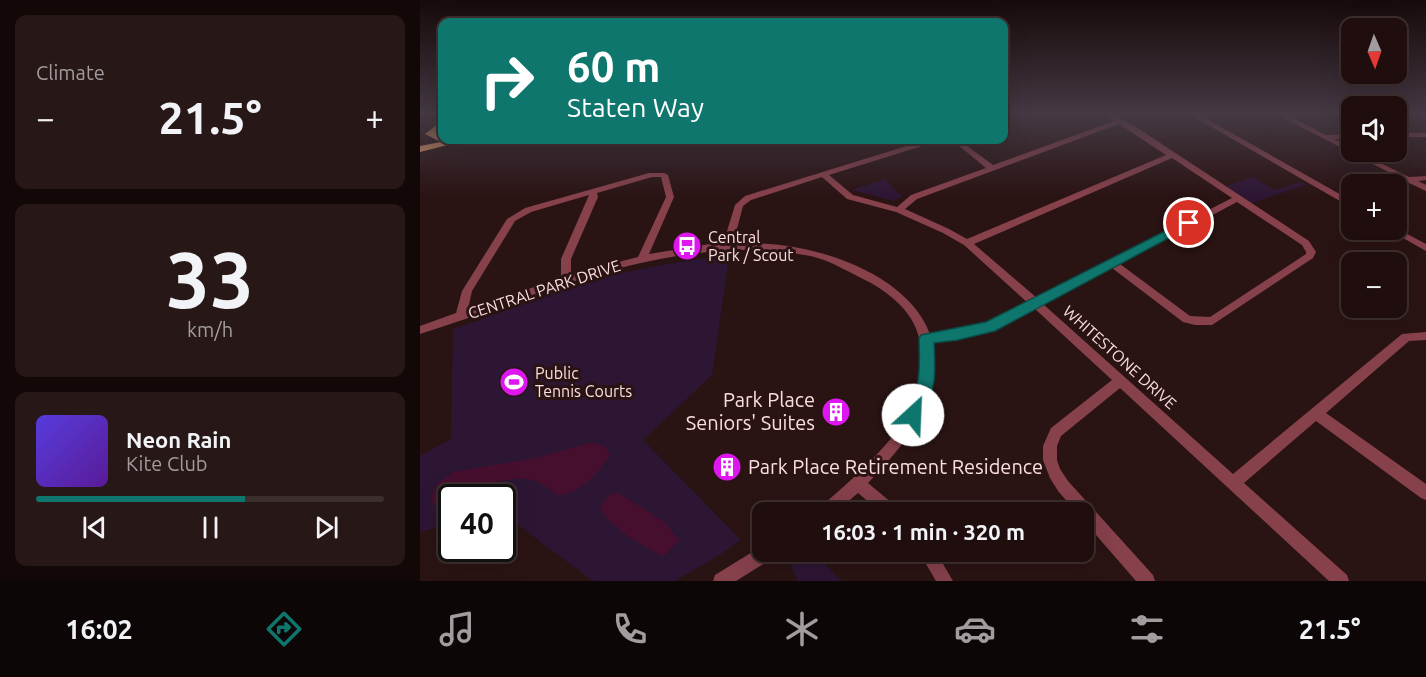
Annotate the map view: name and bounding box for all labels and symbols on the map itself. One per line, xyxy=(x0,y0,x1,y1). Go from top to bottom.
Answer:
north arrow xyxy=(1341,18,1407,84)
pin xyxy=(1163,197,1214,248)
place label: Central Park / Scout xyxy=(708,228,794,264)
bus stop icon: Central Park / Scout xyxy=(671,230,703,262)
street label: CENTRAL PARK DRIVE xyxy=(466,256,622,322)
street label: WHITESTONE DRIVE xyxy=(1060,302,1180,413)
place label: Public Tennis Courts xyxy=(535,364,632,400)
sports icon: Public Tennis Courts xyxy=(498,366,530,398)
position arrow xyxy=(881,383,945,447)
place label: Park Place Seniors' Suites xyxy=(686,388,815,434)
building icon: Park Place Seniors' Suites xyxy=(820,396,852,428)
building icon: Park Place Retirement Residence xyxy=(711,451,743,483)
place label: Park Place Retirement Residence xyxy=(748,455,1043,478)
speed limit sign: 40 xyxy=(438,484,516,562)

